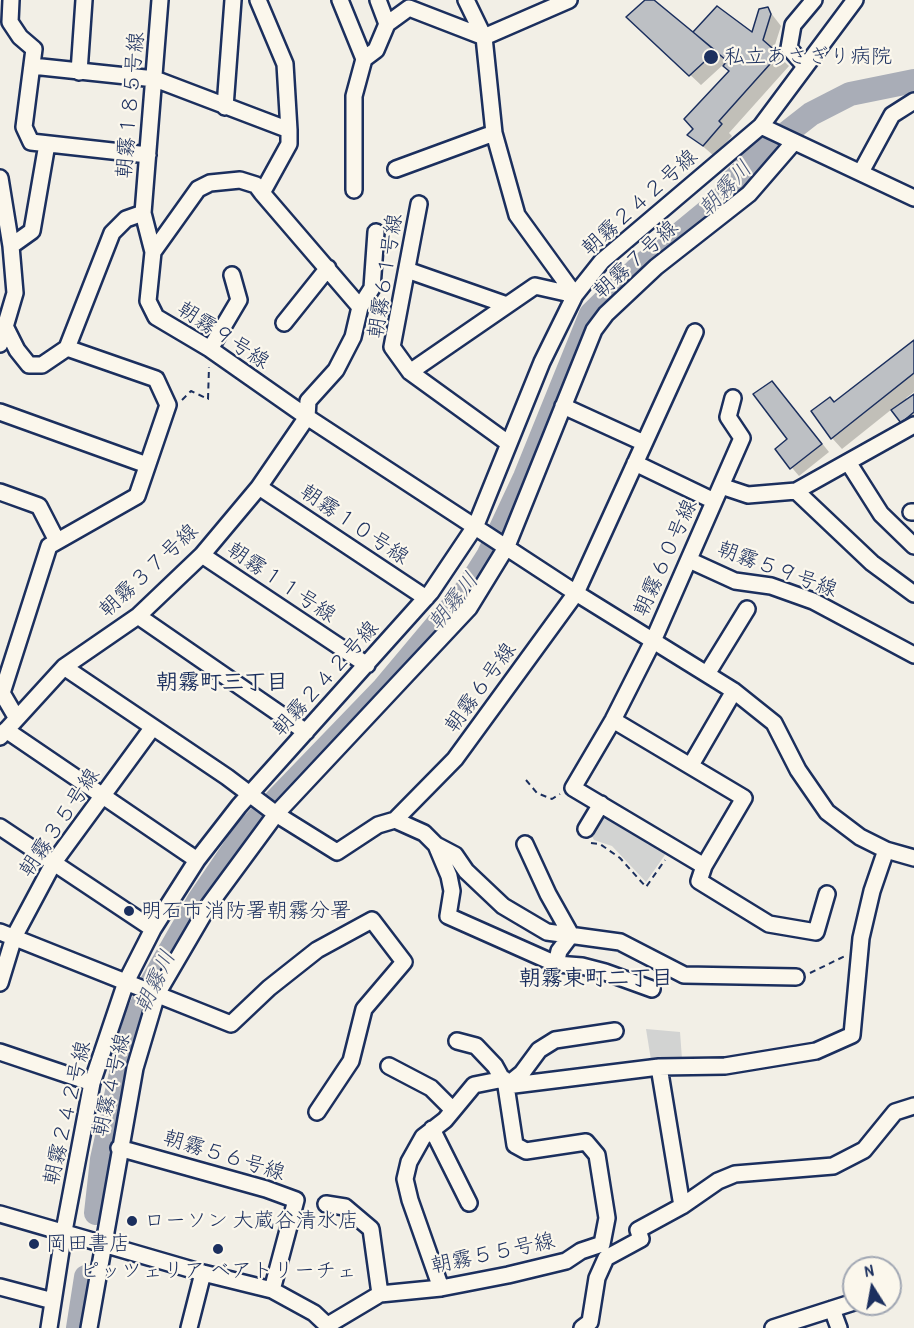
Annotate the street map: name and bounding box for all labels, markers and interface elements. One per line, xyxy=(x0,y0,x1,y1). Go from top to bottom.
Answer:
street label: 朝霧１８５号線 xyxy=(112,31,150,179)
place label: 私立あさぎり病院 xyxy=(724,44,892,70)
marker: 私立あさぎり病院 xyxy=(702,48,720,66)
street label: 朝霧２４２号線 xyxy=(577,144,703,262)
water label: 朝霧川 xyxy=(694,156,758,222)
street label: 朝霧６１号線 xyxy=(364,212,408,340)
street label: 朝霧７号線 xyxy=(589,216,683,304)
street label: 朝霧９号線 xyxy=(172,297,274,375)
street label: 朝霧１０号線 xyxy=(295,479,413,571)
street label: 朝霧６０号線 xyxy=(629,495,703,621)
street label: 朝霧３７号線 xyxy=(94,519,204,623)
street label: 朝霧１１号線 xyxy=(222,537,340,629)
street label: 朝霧５９号線 xyxy=(713,537,841,603)
water label: 朝霧川 xyxy=(423,568,485,636)
street label: 朝霧２４２号線 xyxy=(267,616,385,742)
street label: 朝霧６号線 xyxy=(440,638,522,738)
district label: 朝霧町三丁目 xyxy=(156,670,288,696)
street label: 朝霧３５号線 xyxy=(14,764,106,882)
place label: 明石市消防署朝霧分署 xyxy=(141,898,351,924)
marker: 明石市消防署朝霧分署 xyxy=(122,904,136,918)
water label: 朝霧川 xyxy=(130,947,182,1017)
district label: 朝霧東町二丁目 xyxy=(519,966,673,992)
street label: 朝霧４号線 xyxy=(88,1031,136,1139)
street label: 朝霧２４２号線 xyxy=(39,1039,97,1187)
street label: 朝霧５６号線 xyxy=(160,1126,288,1186)
place label: ローソン 大蔵谷清水店 xyxy=(144,1208,359,1234)
marker: ローソン 大蔵谷清水店 xyxy=(125,1214,139,1228)
street label: 朝霧５５号線 xyxy=(429,1229,557,1279)
place label: 岡田書店 xyxy=(46,1231,130,1257)
marker: 岡田書店 xyxy=(27,1237,41,1251)
marker: ピッツェリア ベアトリーチェ xyxy=(211,1242,225,1256)
north arrow xyxy=(842,1256,902,1316)
place label: ピッツェリア ベアトリーチェ xyxy=(79,1258,357,1284)
text: N xyxy=(863,1259,875,1282)

